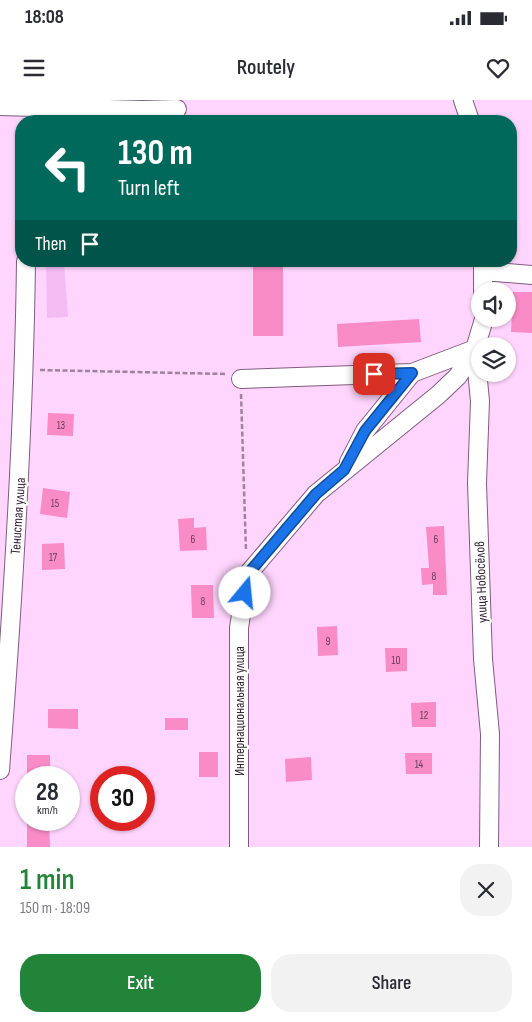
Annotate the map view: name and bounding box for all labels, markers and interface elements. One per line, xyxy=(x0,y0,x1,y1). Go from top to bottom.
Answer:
text: 18:08 xyxy=(25,6,64,29)
icon: menu xyxy=(20,54,48,82)
text: Routely xyxy=(237,54,295,81)
icon: heart xyxy=(484,54,512,82)
text: 130 m xyxy=(118,132,193,175)
icon: left xyxy=(35,135,100,200)
text: Turn left xyxy=(118,175,180,202)
icon: arrive xyxy=(76,230,104,258)
text: Then xyxy=(35,233,66,256)
map controls xyxy=(471,282,516,382)
button: sound xyxy=(471,282,516,327)
button: layers xyxy=(471,337,516,382)
pin xyxy=(353,353,395,395)
icon: arrive xyxy=(360,360,388,388)
house number: 13 xyxy=(57,419,66,432)
street label: Тенистая улица xyxy=(7,477,29,555)
house number: 15 xyxy=(51,497,59,510)
house number: 6 xyxy=(191,533,196,546)
house number: 6 xyxy=(434,533,439,546)
street label: улица Новосёлов xyxy=(471,541,491,623)
house number: 17 xyxy=(49,551,58,564)
position arrow xyxy=(218,566,270,618)
house number: 8 xyxy=(432,570,437,583)
house number: 8 xyxy=(201,595,206,608)
house number: 9 xyxy=(326,635,331,648)
street label: Интернациональная улица xyxy=(231,646,248,776)
house number: 10 xyxy=(392,654,400,667)
house number: 12 xyxy=(420,709,429,722)
house number: 14 xyxy=(415,758,424,771)
speed limit sign: 30 xyxy=(90,766,155,831)
text: 28 xyxy=(36,777,59,808)
text: km/h xyxy=(37,803,58,818)
text: 1 min xyxy=(20,862,75,898)
button: close xyxy=(460,864,512,916)
text: 150 m · 18:09 xyxy=(20,899,90,918)
button: Exit xyxy=(20,954,261,1012)
button: Share xyxy=(271,954,512,1012)

